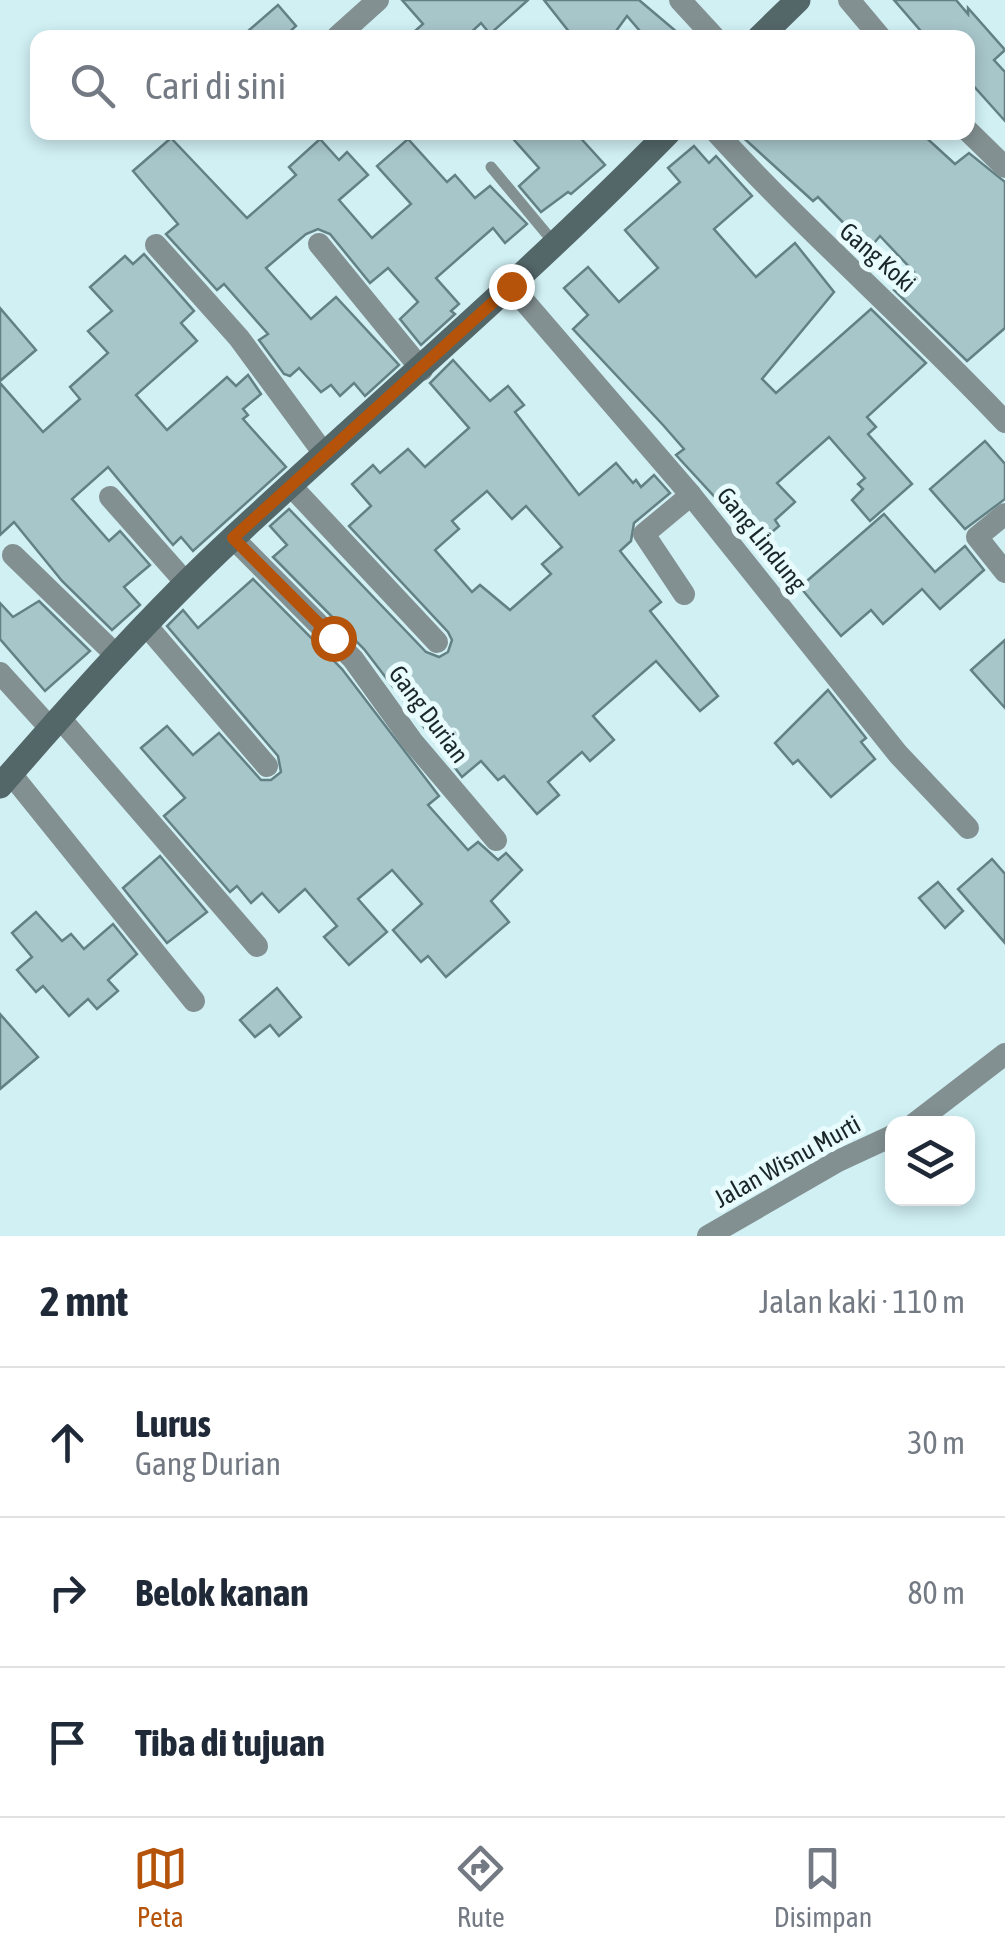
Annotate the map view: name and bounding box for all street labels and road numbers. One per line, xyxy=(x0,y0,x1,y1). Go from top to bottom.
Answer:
street label: Gang Koki xyxy=(835,217,921,297)
street label: Gang Lindung xyxy=(712,481,813,597)
street label: Gang Durian xyxy=(383,660,475,768)
street label: Jalan Wisnu Murti xyxy=(709,1109,865,1213)

